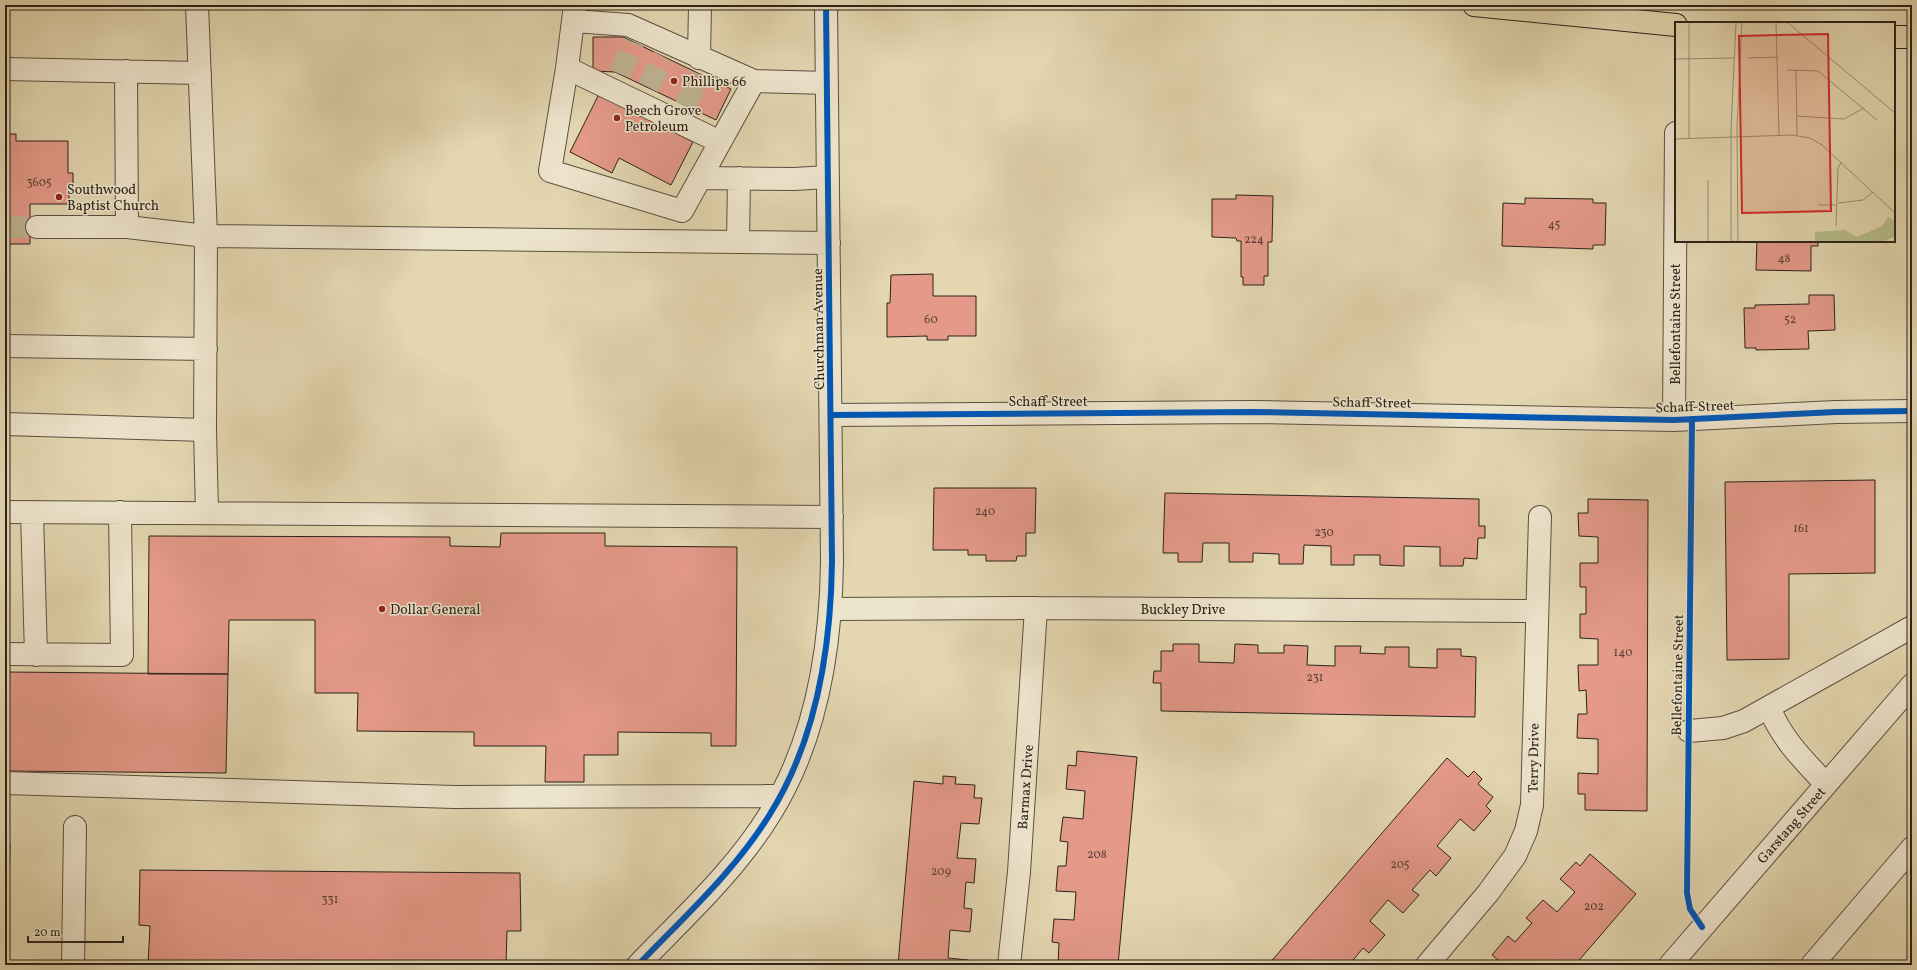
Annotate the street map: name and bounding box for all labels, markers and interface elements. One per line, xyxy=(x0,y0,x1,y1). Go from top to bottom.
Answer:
inset map xyxy=(1675,22,1895,242)
place label: Phillips 66 xyxy=(682,73,746,92)
marker: Phillips 66 xyxy=(669,76,679,86)
place label: Beech Grove Petroleum xyxy=(625,102,702,137)
marker: Beech Grove Petroleum xyxy=(612,113,622,123)
house number: 3605 xyxy=(26,175,52,191)
place label: Southwood Baptist Church xyxy=(67,181,159,216)
marker: Southwood Baptist Church xyxy=(54,192,64,202)
house number: 45 xyxy=(1548,217,1561,233)
house number: 224 xyxy=(1244,232,1264,248)
house number: 48 xyxy=(1777,251,1791,267)
street label: Bellefontaine Street xyxy=(1667,263,1686,385)
street label: Churchman Avenue xyxy=(809,268,830,390)
house number: 60 xyxy=(924,312,938,328)
house number: 52 xyxy=(1784,312,1796,328)
street label: Schaff Street xyxy=(1008,393,1088,412)
street label: Schaff Street xyxy=(1332,393,1412,414)
street label: Schaff Street xyxy=(1655,397,1735,418)
house number: 240 xyxy=(975,504,995,520)
house number: 161 xyxy=(1793,521,1809,537)
house number: 230 xyxy=(1314,525,1334,541)
place label: Dollar General xyxy=(390,601,480,620)
street label: Buckley Drive xyxy=(1141,601,1226,620)
marker: Dollar General xyxy=(377,604,387,614)
street label: Bellefontaine Street xyxy=(1668,614,1689,736)
house number: 140 xyxy=(1614,645,1632,661)
house number: 231 xyxy=(1307,670,1323,686)
street label: Terry Drive xyxy=(1524,723,1545,793)
street label: Barmax Drive xyxy=(1014,744,1039,830)
street label: Garstang Street xyxy=(1753,783,1831,868)
house number: 208 xyxy=(1087,847,1107,863)
house number: 205 xyxy=(1390,857,1410,873)
house number: 209 xyxy=(931,864,951,880)
house number: 331 xyxy=(322,892,338,908)
house number: 202 xyxy=(1584,899,1604,915)
scale bar xyxy=(28,918,123,944)
text: 20 m xyxy=(34,925,61,941)

